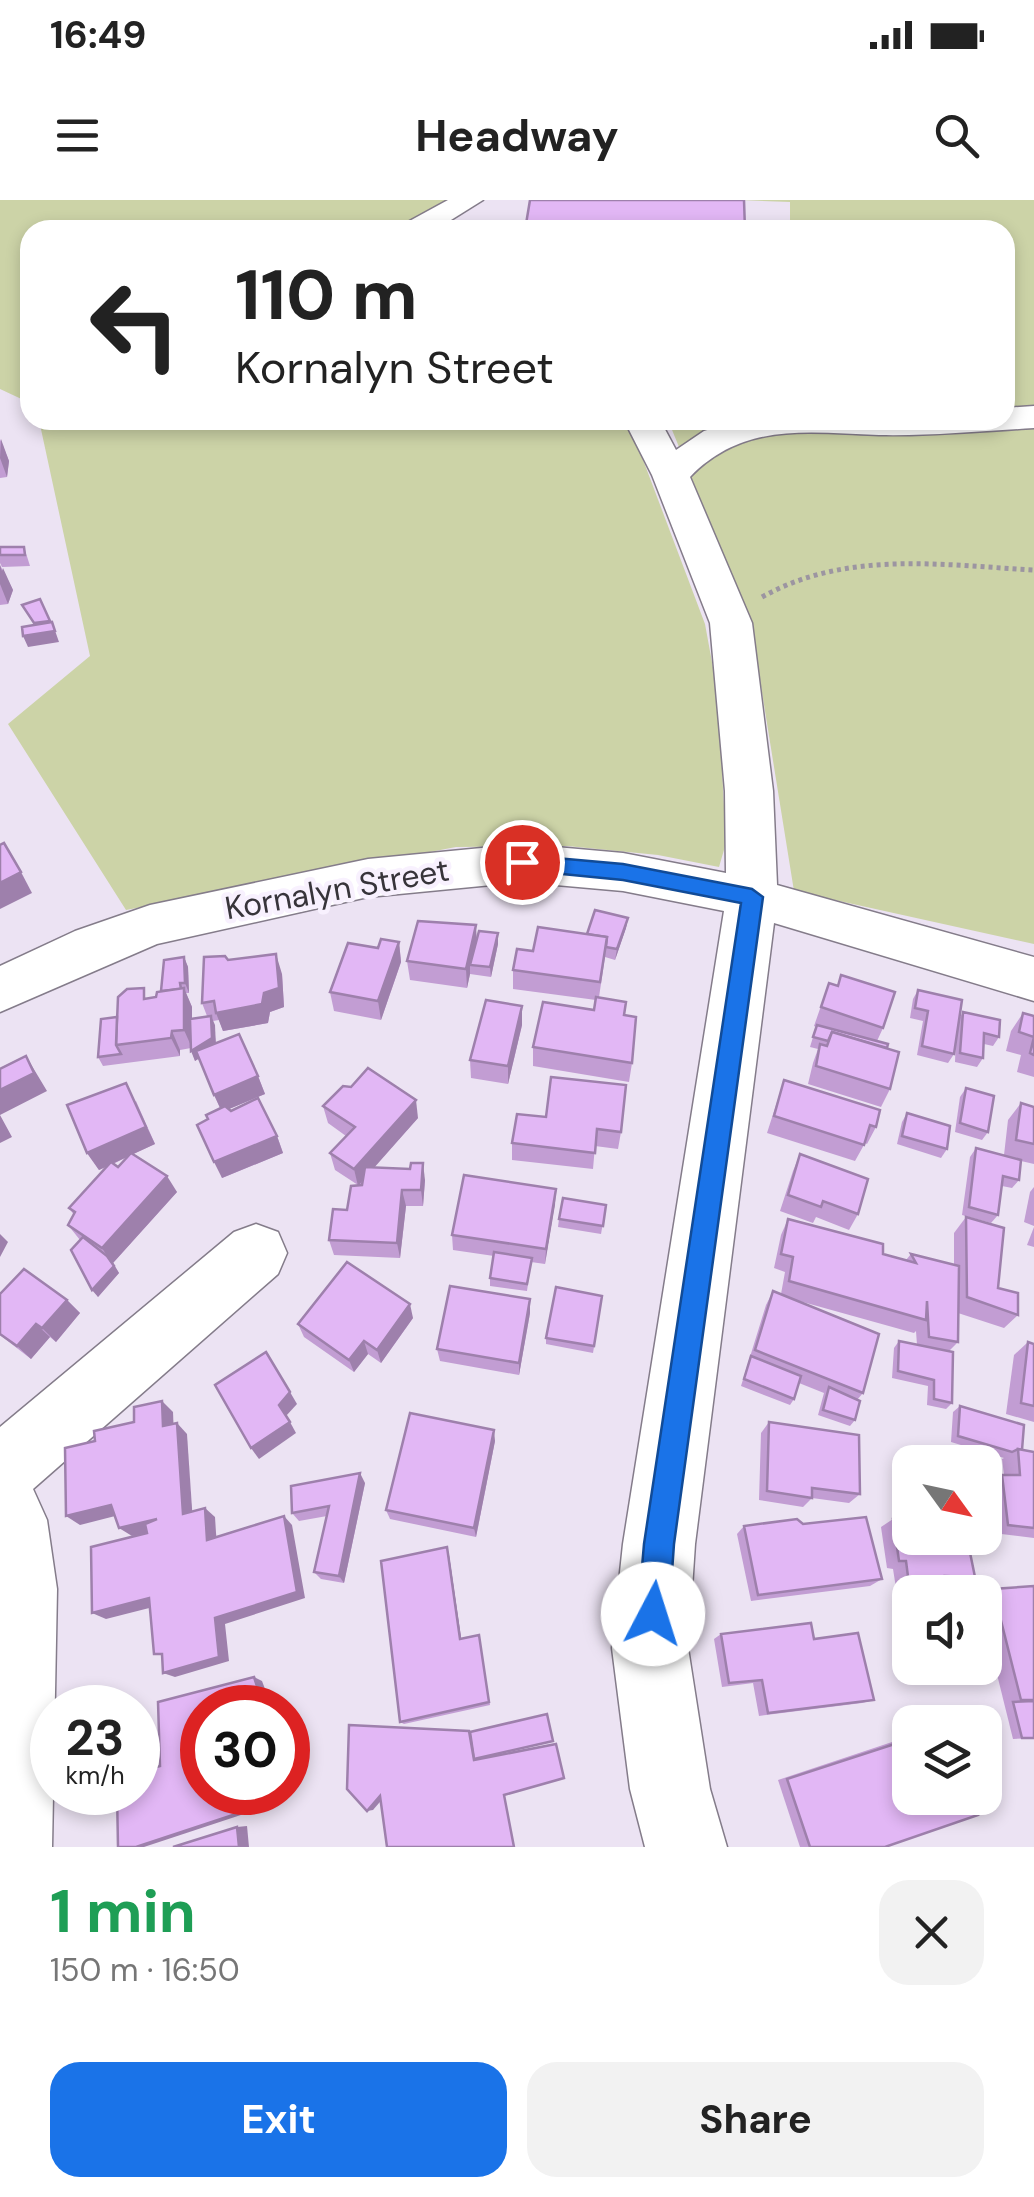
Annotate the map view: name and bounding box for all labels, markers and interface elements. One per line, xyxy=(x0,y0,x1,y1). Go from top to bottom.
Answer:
text: 16:49 xyxy=(50,10,146,60)
text: Headway xyxy=(415,106,619,165)
icon: menu xyxy=(50,108,105,163)
icon: search xyxy=(929,108,984,163)
text: 110 m xyxy=(235,250,418,341)
icon: left xyxy=(70,260,200,390)
text: Kornalyn Street xyxy=(235,338,554,397)
pin xyxy=(480,820,565,905)
icon: arrive xyxy=(495,835,550,890)
street label: Kornalyn Street xyxy=(222,849,452,929)
north arrow xyxy=(892,1445,1002,1555)
map controls xyxy=(892,1445,1002,1815)
position arrow xyxy=(601,1562,705,1666)
button: sound xyxy=(892,1575,1002,1685)
speed limit sign: 30 xyxy=(180,1685,310,1815)
text: 23 xyxy=(66,1705,125,1771)
button: layers xyxy=(892,1705,1002,1815)
text: km/h xyxy=(65,1759,125,1792)
text: 1 min xyxy=(50,1872,196,1951)
button: close xyxy=(879,1880,984,1985)
text: 150 m · 16:50 xyxy=(50,1949,240,1991)
button: Exit xyxy=(50,2062,507,2177)
button: Share xyxy=(527,2062,984,2177)

